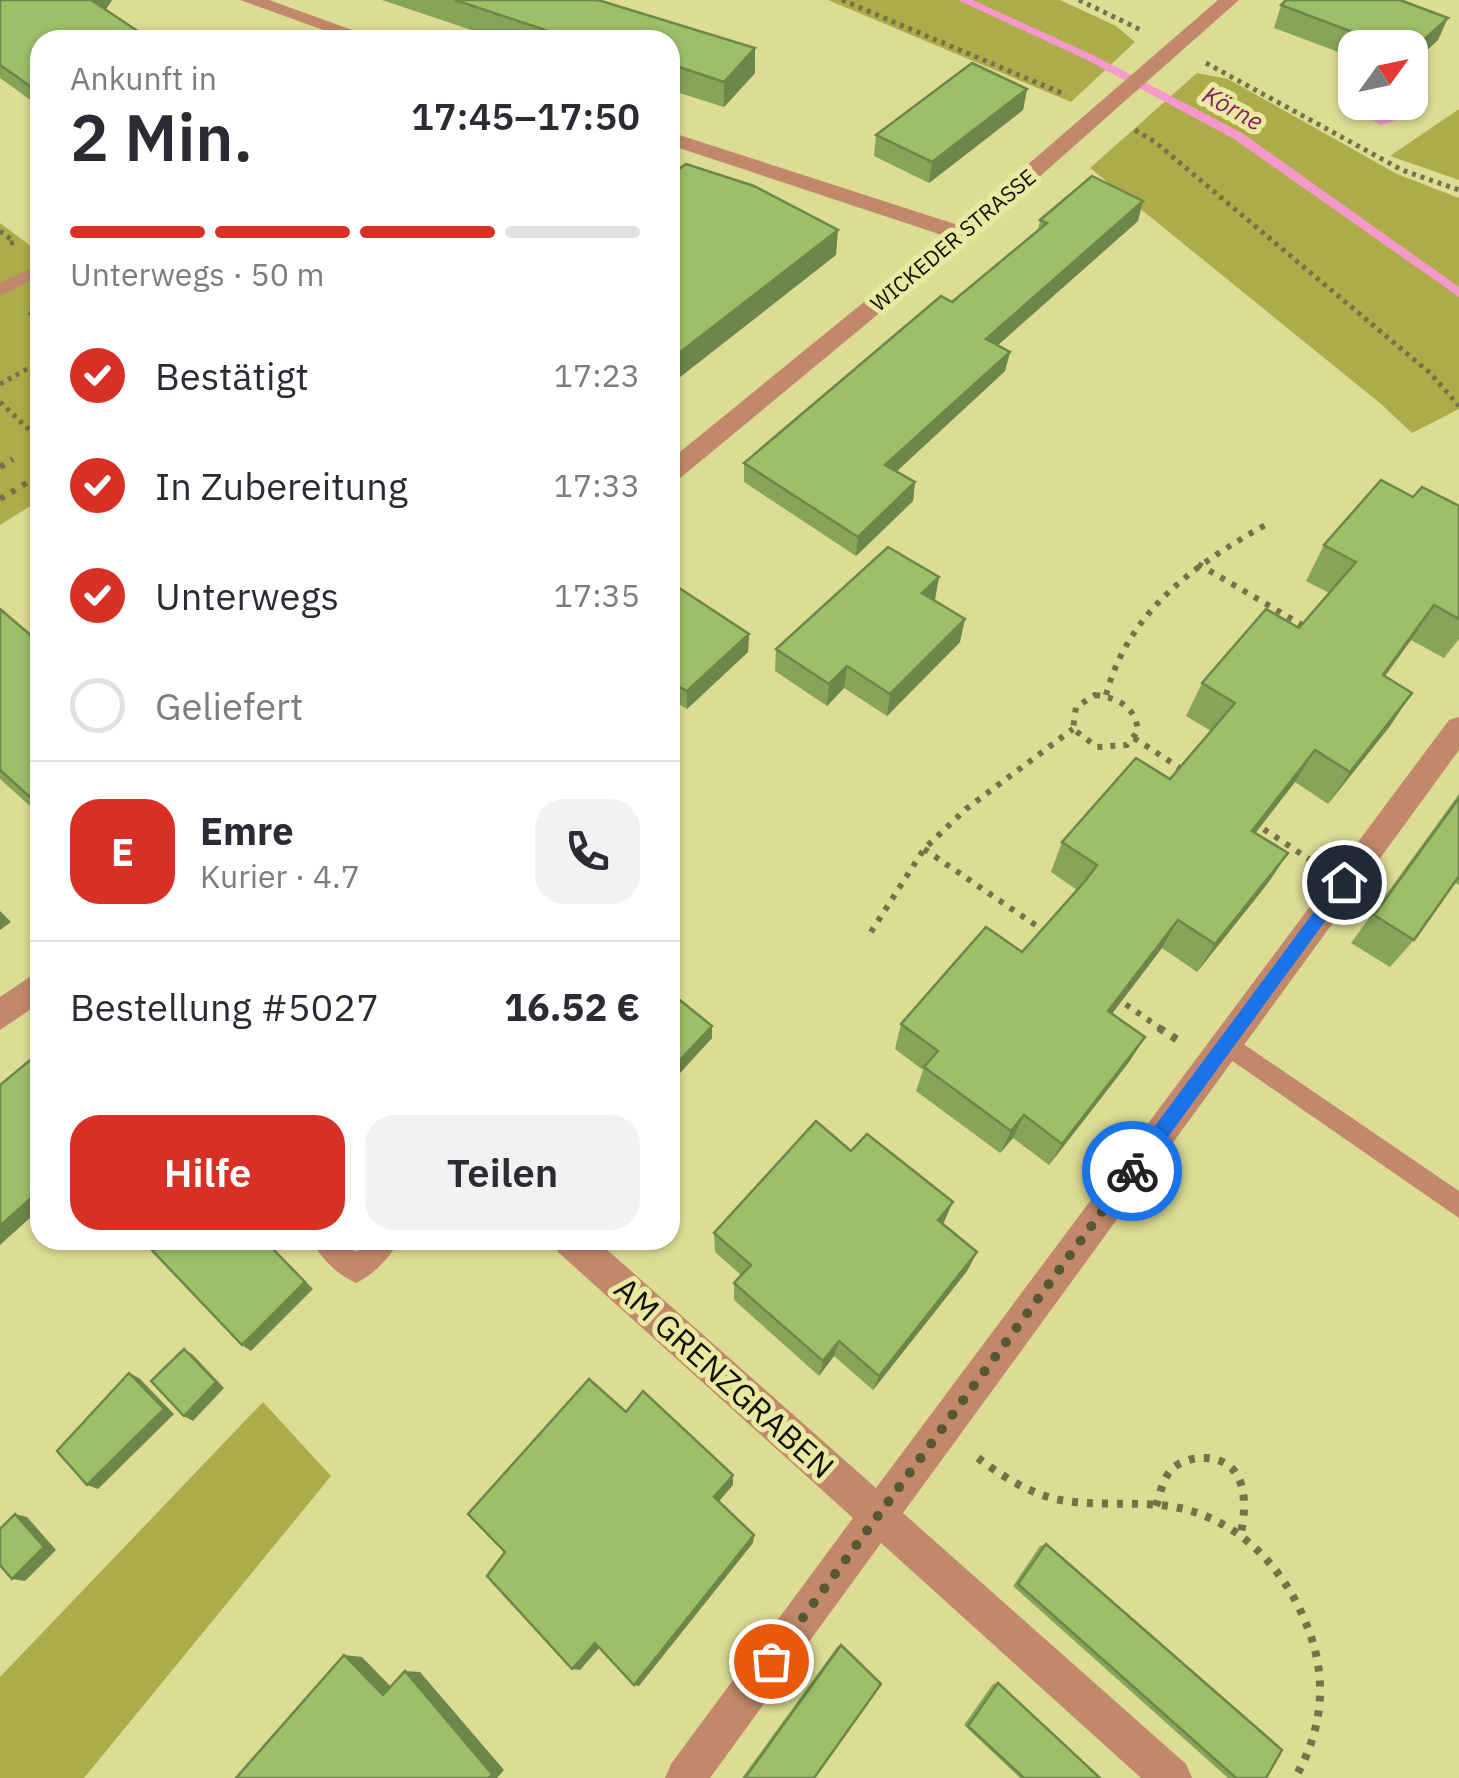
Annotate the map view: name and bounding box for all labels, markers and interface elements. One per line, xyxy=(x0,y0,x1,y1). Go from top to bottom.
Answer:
north arrow xyxy=(1338,30,1428,120)
map controls xyxy=(1338,30,1428,120)
text: Ankunft in xyxy=(70,57,217,99)
water label: Körne xyxy=(1197,78,1269,138)
text: 17:45–17:50 xyxy=(411,91,640,140)
text: 2 Min. xyxy=(70,94,253,179)
street label: WICKEDER STRASSE xyxy=(864,162,1041,317)
text: Unterwegs · 50 m xyxy=(70,253,324,295)
icon: check xyxy=(70,348,125,403)
text: Bestätigt xyxy=(155,351,309,400)
text: 17:23 xyxy=(554,354,640,396)
icon: check xyxy=(70,458,125,513)
text: In Zubereitung xyxy=(155,461,408,510)
text: 17:33 xyxy=(554,464,640,506)
icon: check xyxy=(70,568,125,623)
text: Unterwegs xyxy=(155,571,339,620)
text: 17:35 xyxy=(554,574,640,616)
text: Geliefert xyxy=(155,681,303,730)
button: phone xyxy=(535,799,640,904)
text: Emre xyxy=(200,806,294,855)
text: E xyxy=(111,827,134,876)
pin xyxy=(1302,840,1387,925)
text: Kurier · 4.7 xyxy=(200,855,360,897)
icon: home xyxy=(1317,855,1372,910)
text: Bestellung #5027 xyxy=(70,982,379,1031)
text: 16.52 € xyxy=(504,982,640,1031)
button: Hilfe xyxy=(70,1115,345,1230)
button: Teilen xyxy=(365,1115,640,1230)
courier xyxy=(1082,1121,1182,1221)
icon: bike xyxy=(1105,1144,1160,1199)
street label: AM GRENZGRABEN xyxy=(606,1267,843,1487)
pin xyxy=(729,1619,814,1704)
icon: bag xyxy=(744,1634,799,1689)

